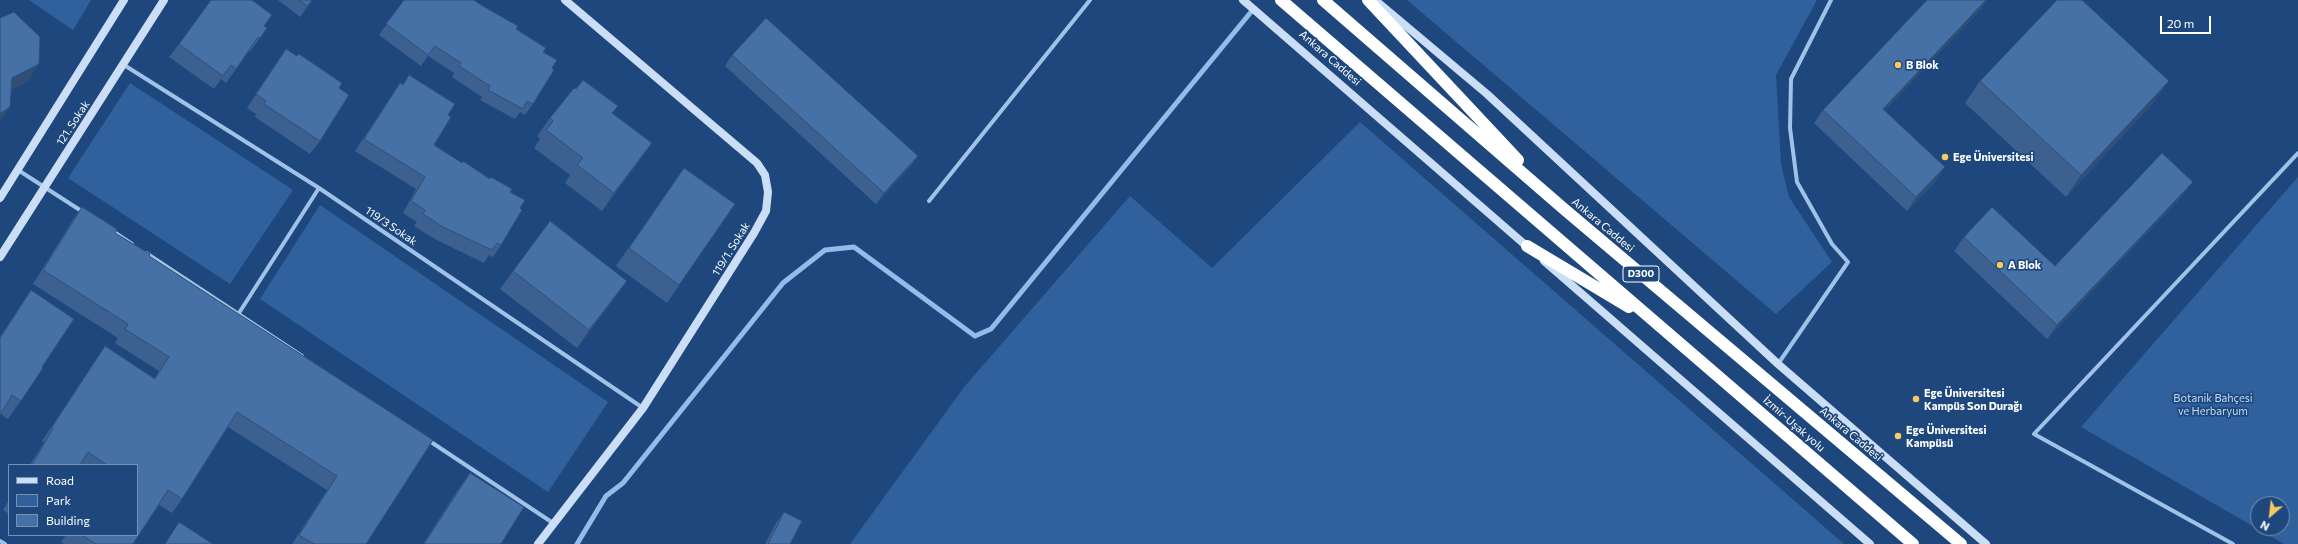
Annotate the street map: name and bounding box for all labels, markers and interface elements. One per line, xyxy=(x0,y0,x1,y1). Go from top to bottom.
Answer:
scale bar xyxy=(2162,8,2213,34)
text: 20 m xyxy=(2167,16,2194,30)
street label: Ankara Caddesi xyxy=(1296,28,1364,88)
place label: B Blok xyxy=(1906,58,1939,72)
marker: B Blok xyxy=(1893,60,1903,70)
street label: 121. Sokak xyxy=(54,98,92,148)
place label: Ege Üniversitesi xyxy=(1953,150,2034,164)
marker: Ege Üniversitesi xyxy=(1940,152,1950,162)
street label: Ankara Caddesi xyxy=(1569,195,1637,255)
street label: 119/3 Sokak xyxy=(363,204,419,248)
street label: 119/1. Sokak xyxy=(709,220,753,278)
place label: A Blok xyxy=(2008,258,2041,272)
marker: A Blok xyxy=(1995,260,2005,270)
road number: D300 xyxy=(1623,266,1659,282)
place label: Ege Üniversitesi Kampüs Son Durağı xyxy=(1924,386,2022,412)
park label: Botanik Bahçesi ve Herbaryum xyxy=(2173,391,2253,417)
street label: İzmir-Uşak yolu xyxy=(1760,393,1828,455)
marker: Ege Üniversitesi Kampüs Son Durağı xyxy=(1911,394,1921,404)
street label: Ankara Caddesi xyxy=(1817,404,1885,464)
place label: Ege Üniversitesi Kampüsü xyxy=(1906,423,1987,449)
marker: Ege Üniversitesi Kampüsü xyxy=(1893,431,1903,441)
legend xyxy=(8,464,138,536)
text: Road xyxy=(46,473,74,487)
text: Park xyxy=(46,493,71,507)
north arrow xyxy=(2250,496,2290,536)
text: Building xyxy=(46,513,90,527)
text: N xyxy=(2258,518,2271,534)

